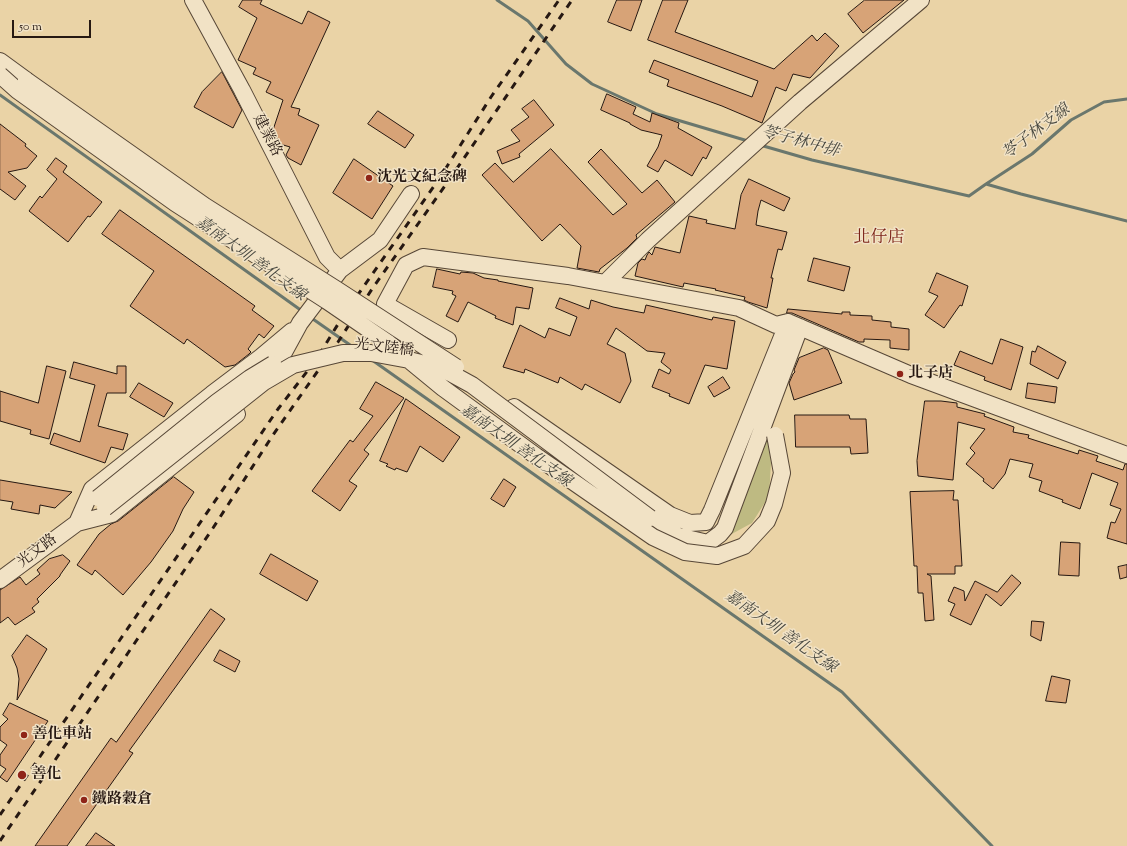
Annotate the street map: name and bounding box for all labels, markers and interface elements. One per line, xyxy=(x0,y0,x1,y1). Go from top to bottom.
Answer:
scale bar xyxy=(14,12,93,38)
text: 50 m xyxy=(19,18,42,36)
water label: 苓子林支線 xyxy=(999,101,1075,165)
street label: 建業路 xyxy=(248,112,284,160)
water label: 苓子林中排 xyxy=(759,123,841,163)
place label: 沈光文紀念碑 xyxy=(377,169,467,187)
marker: 沈光文紀念碑 xyxy=(364,173,374,183)
water label: 嘉南大圳 善化支線 xyxy=(191,214,309,306)
district label: 北仔店 xyxy=(854,229,904,249)
street label: 光文陸橋 xyxy=(353,336,415,362)
place label: 北子店 xyxy=(908,365,953,383)
marker: 北子店 xyxy=(895,369,905,379)
water label: 嘉南大圳 善化支線 xyxy=(456,401,574,493)
street label: 光文路 xyxy=(15,531,61,573)
water label: 嘉南大圳 善化支線 xyxy=(721,587,839,679)
place label: 善化車站 xyxy=(32,726,92,744)
marker: 善化車站 xyxy=(19,730,29,740)
place label: 善化 xyxy=(31,766,61,784)
marker: 善化 xyxy=(16,769,28,781)
place label: 鐵路穀倉 xyxy=(92,791,152,809)
marker: 鐵路穀倉 xyxy=(79,795,89,805)

